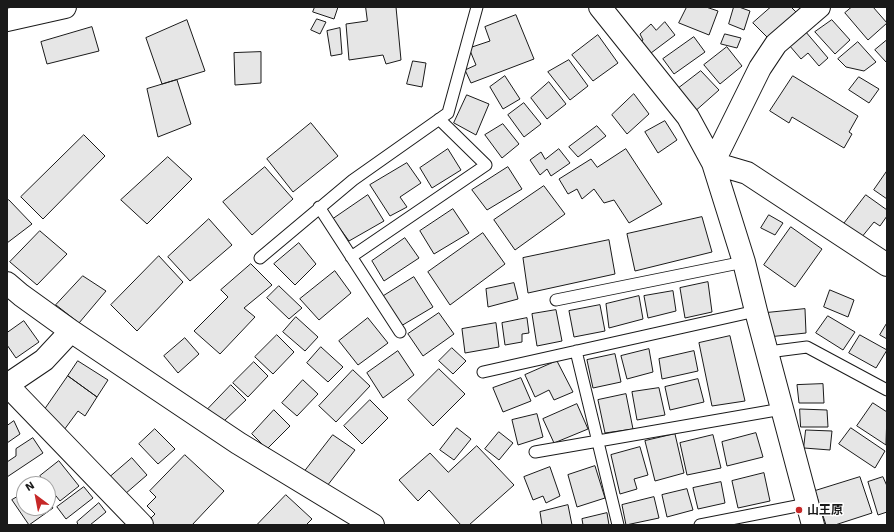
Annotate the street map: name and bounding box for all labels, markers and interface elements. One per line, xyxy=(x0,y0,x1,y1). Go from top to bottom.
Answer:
north arrow xyxy=(16,476,56,516)
text: N xyxy=(23,479,37,494)
place label: 山王原 xyxy=(807,503,843,517)
marker: 山王原 xyxy=(794,505,804,515)

